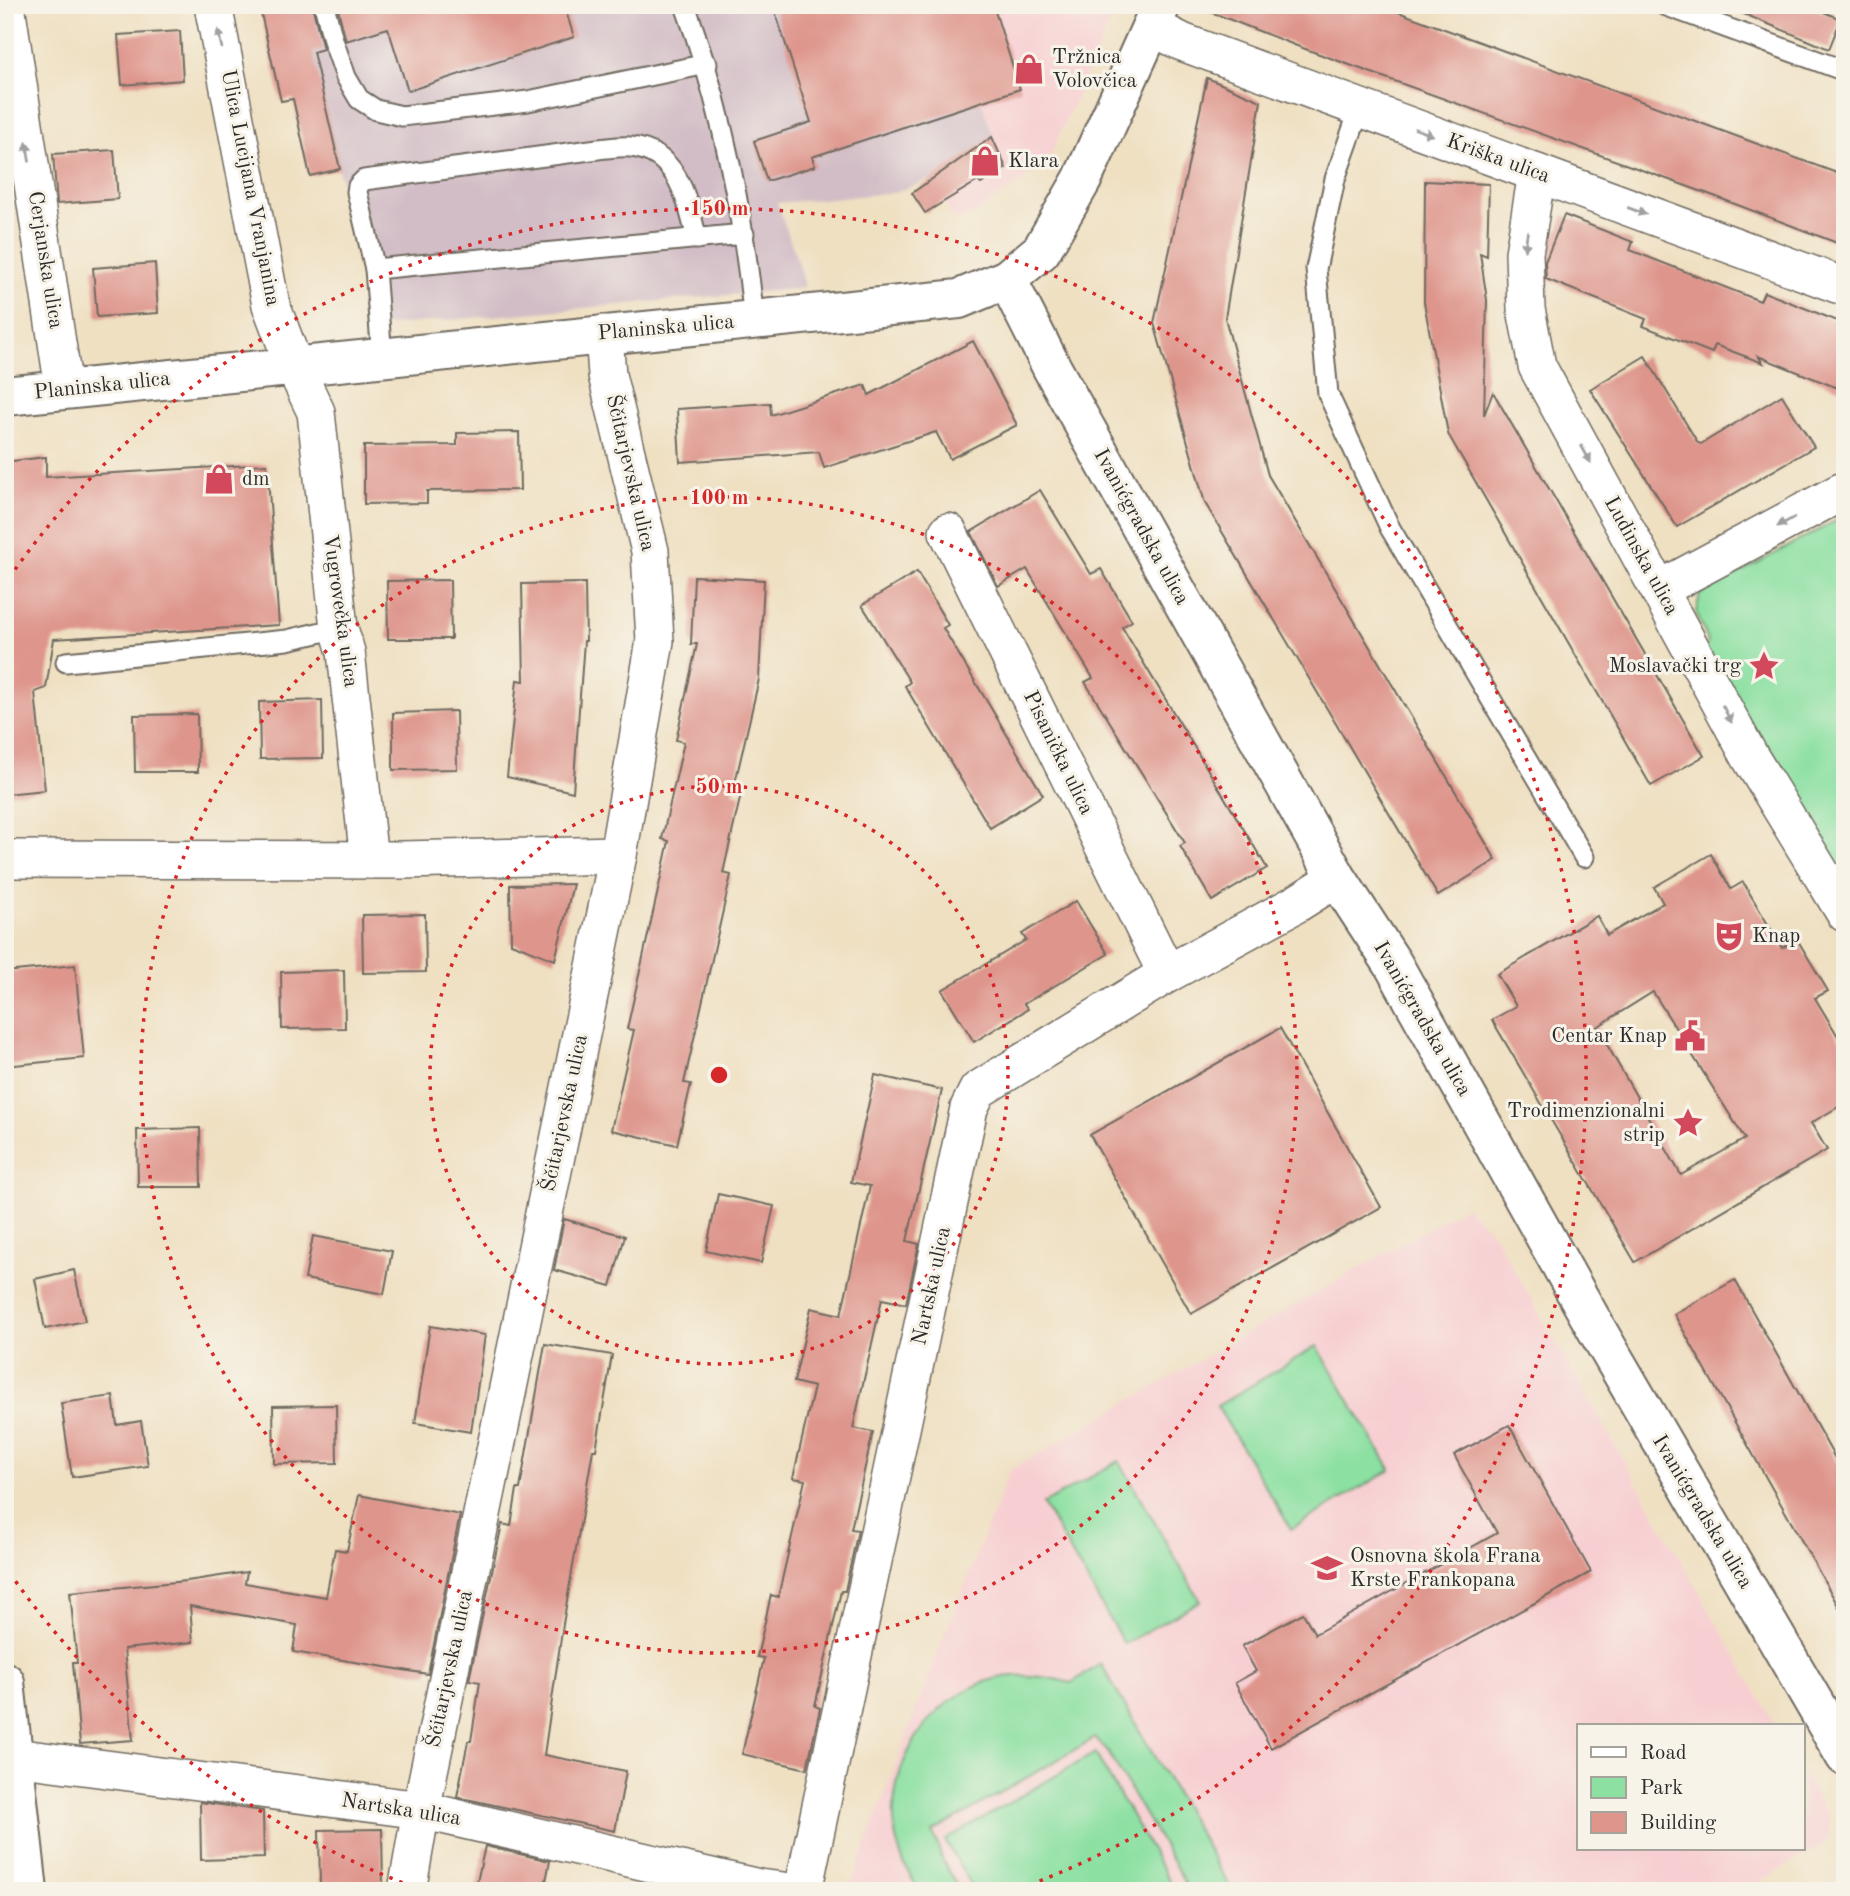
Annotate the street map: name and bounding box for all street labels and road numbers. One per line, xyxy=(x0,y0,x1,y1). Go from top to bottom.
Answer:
street label: Ulica Lucijana Vranjanina xyxy=(217,68,283,308)
street label: Kriška ulica xyxy=(1443,131,1553,187)
street label: Cerjanska ulica xyxy=(24,190,66,330)
street label: Planinska ulica xyxy=(597,312,735,344)
street label: Planinska ulica xyxy=(33,368,171,404)
street label: Ščitarjevska ulica xyxy=(602,392,662,553)
street label: Ivanićgradska ulica xyxy=(1089,445,1193,609)
street label: Ludinska ulica xyxy=(1600,493,1682,619)
street label: Vugrovečka ulica xyxy=(319,533,361,689)
street label: Pisanička ulica xyxy=(1019,688,1097,818)
street label: Ivanićgradska ulica xyxy=(1369,938,1475,1100)
street label: Ščitarjevska ulica xyxy=(534,1032,592,1193)
street label: Nartska ulica xyxy=(909,1225,955,1347)
street label: Ivanićgradska ulica xyxy=(1648,1432,1756,1592)
street label: Ščitarjevska ulica xyxy=(419,1588,477,1749)
street label: Nartska ulica xyxy=(340,1790,462,1830)

